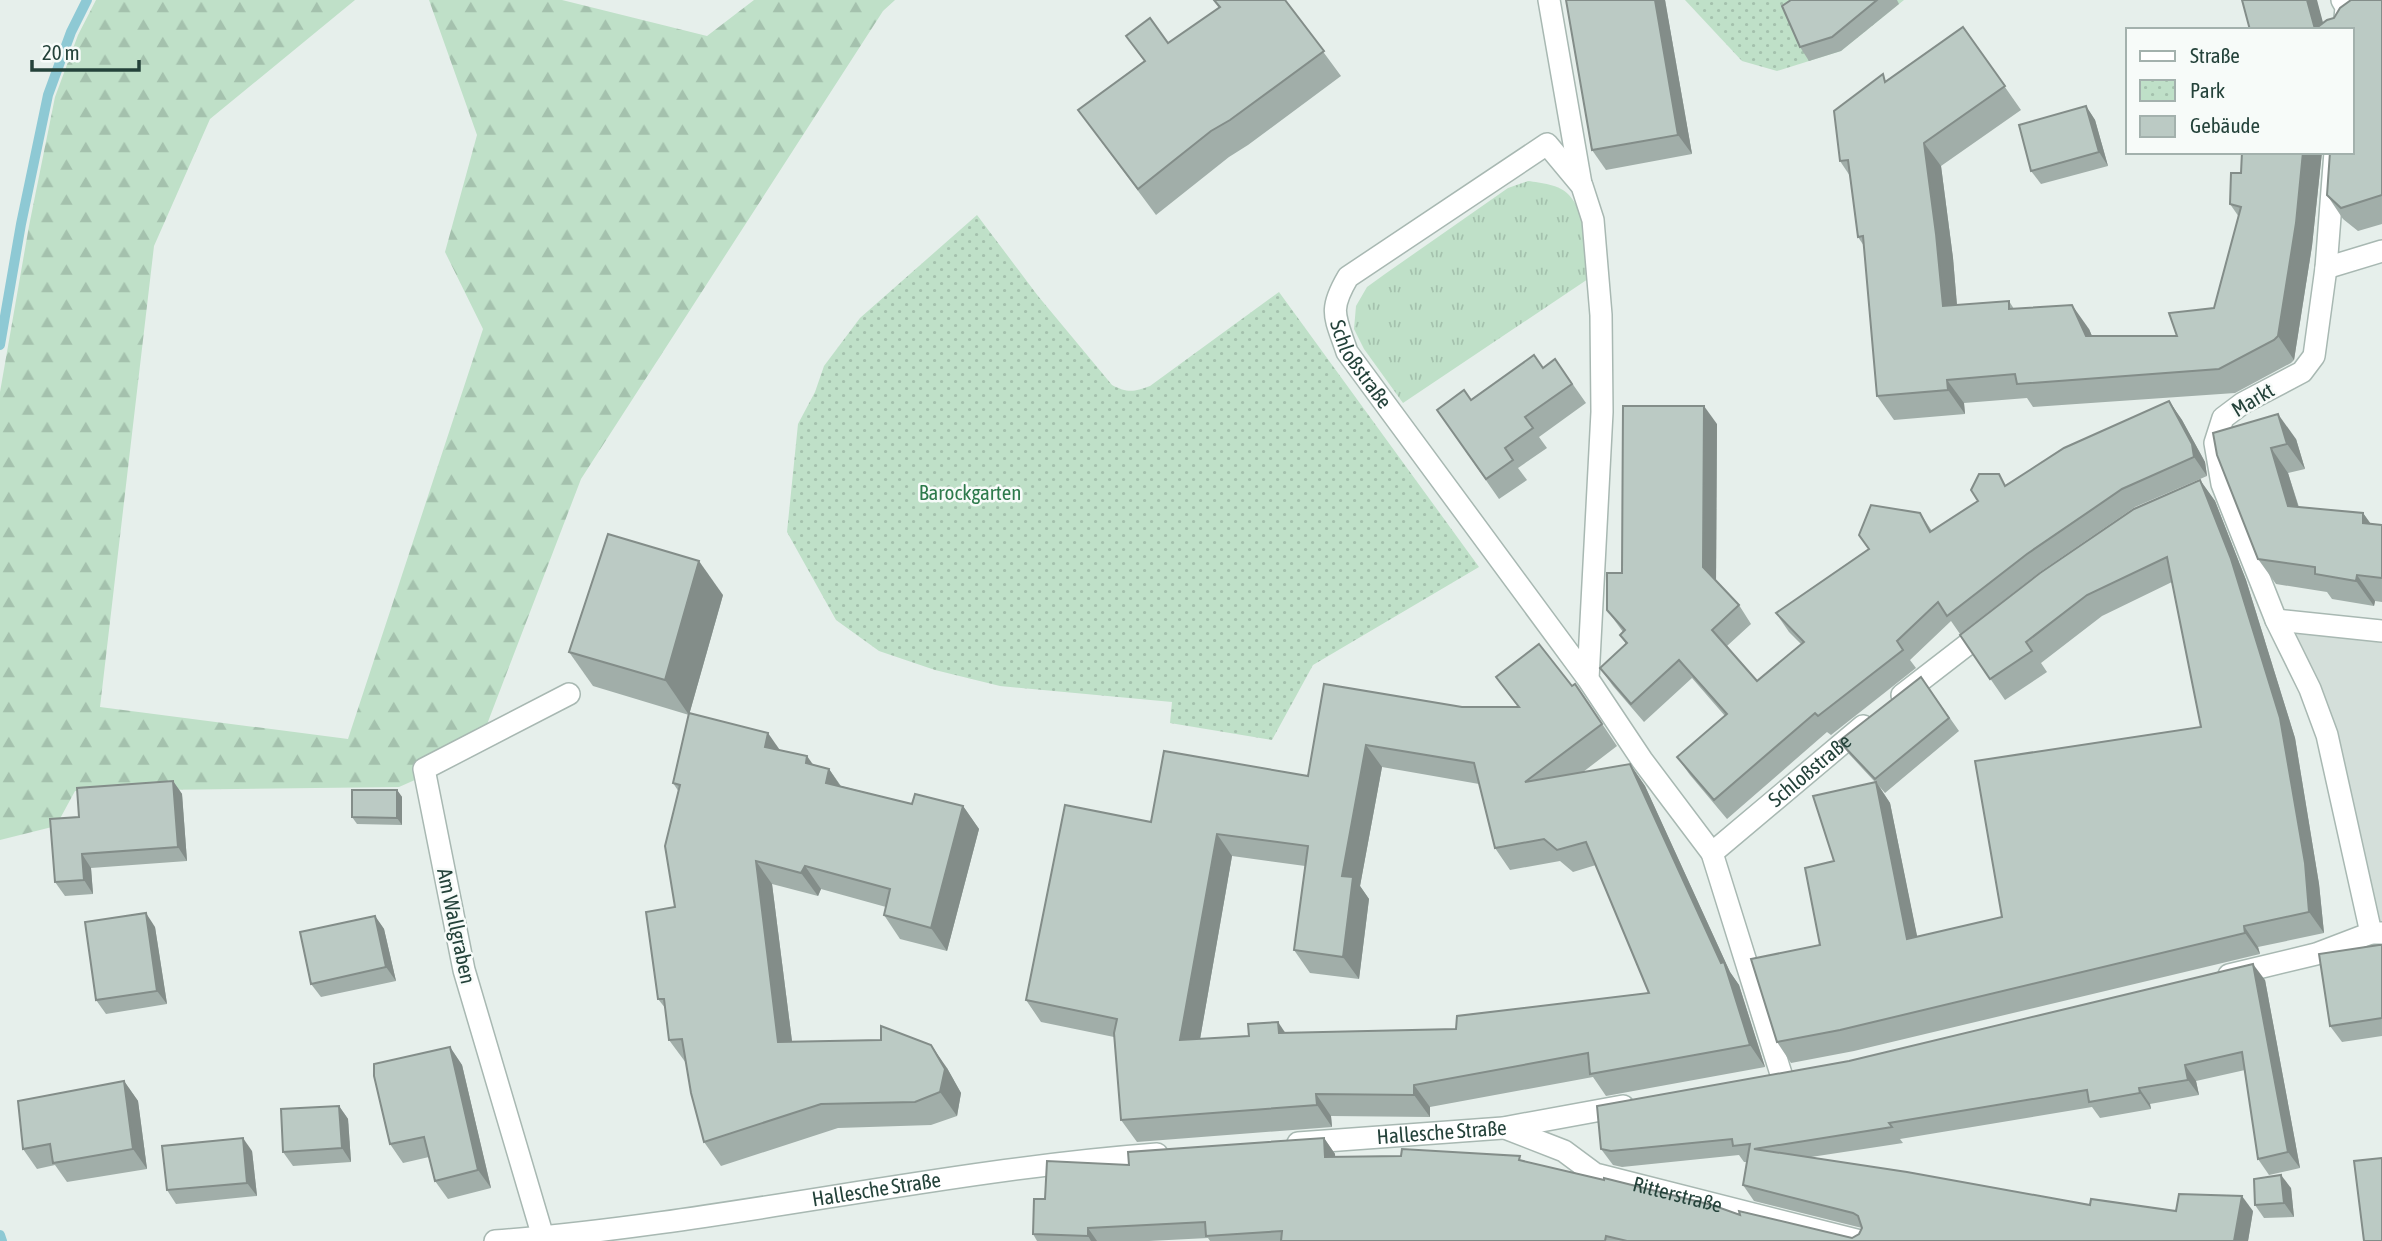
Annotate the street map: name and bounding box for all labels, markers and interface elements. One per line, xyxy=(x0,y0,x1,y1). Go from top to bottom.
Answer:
scale bar xyxy=(32,28,138,72)
legend xyxy=(2126,28,2354,154)
text: 20 m xyxy=(42,40,80,64)
text: Straße xyxy=(2190,43,2240,67)
text: Park xyxy=(2190,78,2225,102)
text: Gebäude xyxy=(2190,113,2260,137)
street label: Schloßstraße xyxy=(1326,317,1397,413)
street label: Markt xyxy=(2227,377,2278,421)
park label: Barockgarten xyxy=(919,480,1021,504)
street label: Schloßstraße xyxy=(1763,728,1855,811)
street label: Am Wallgraben xyxy=(433,866,481,986)
street label: Hallesche Straße xyxy=(1376,1115,1507,1148)
street label: Hallesche Straße xyxy=(810,1167,942,1211)
street label: Ritterstraße xyxy=(1630,1171,1725,1217)

